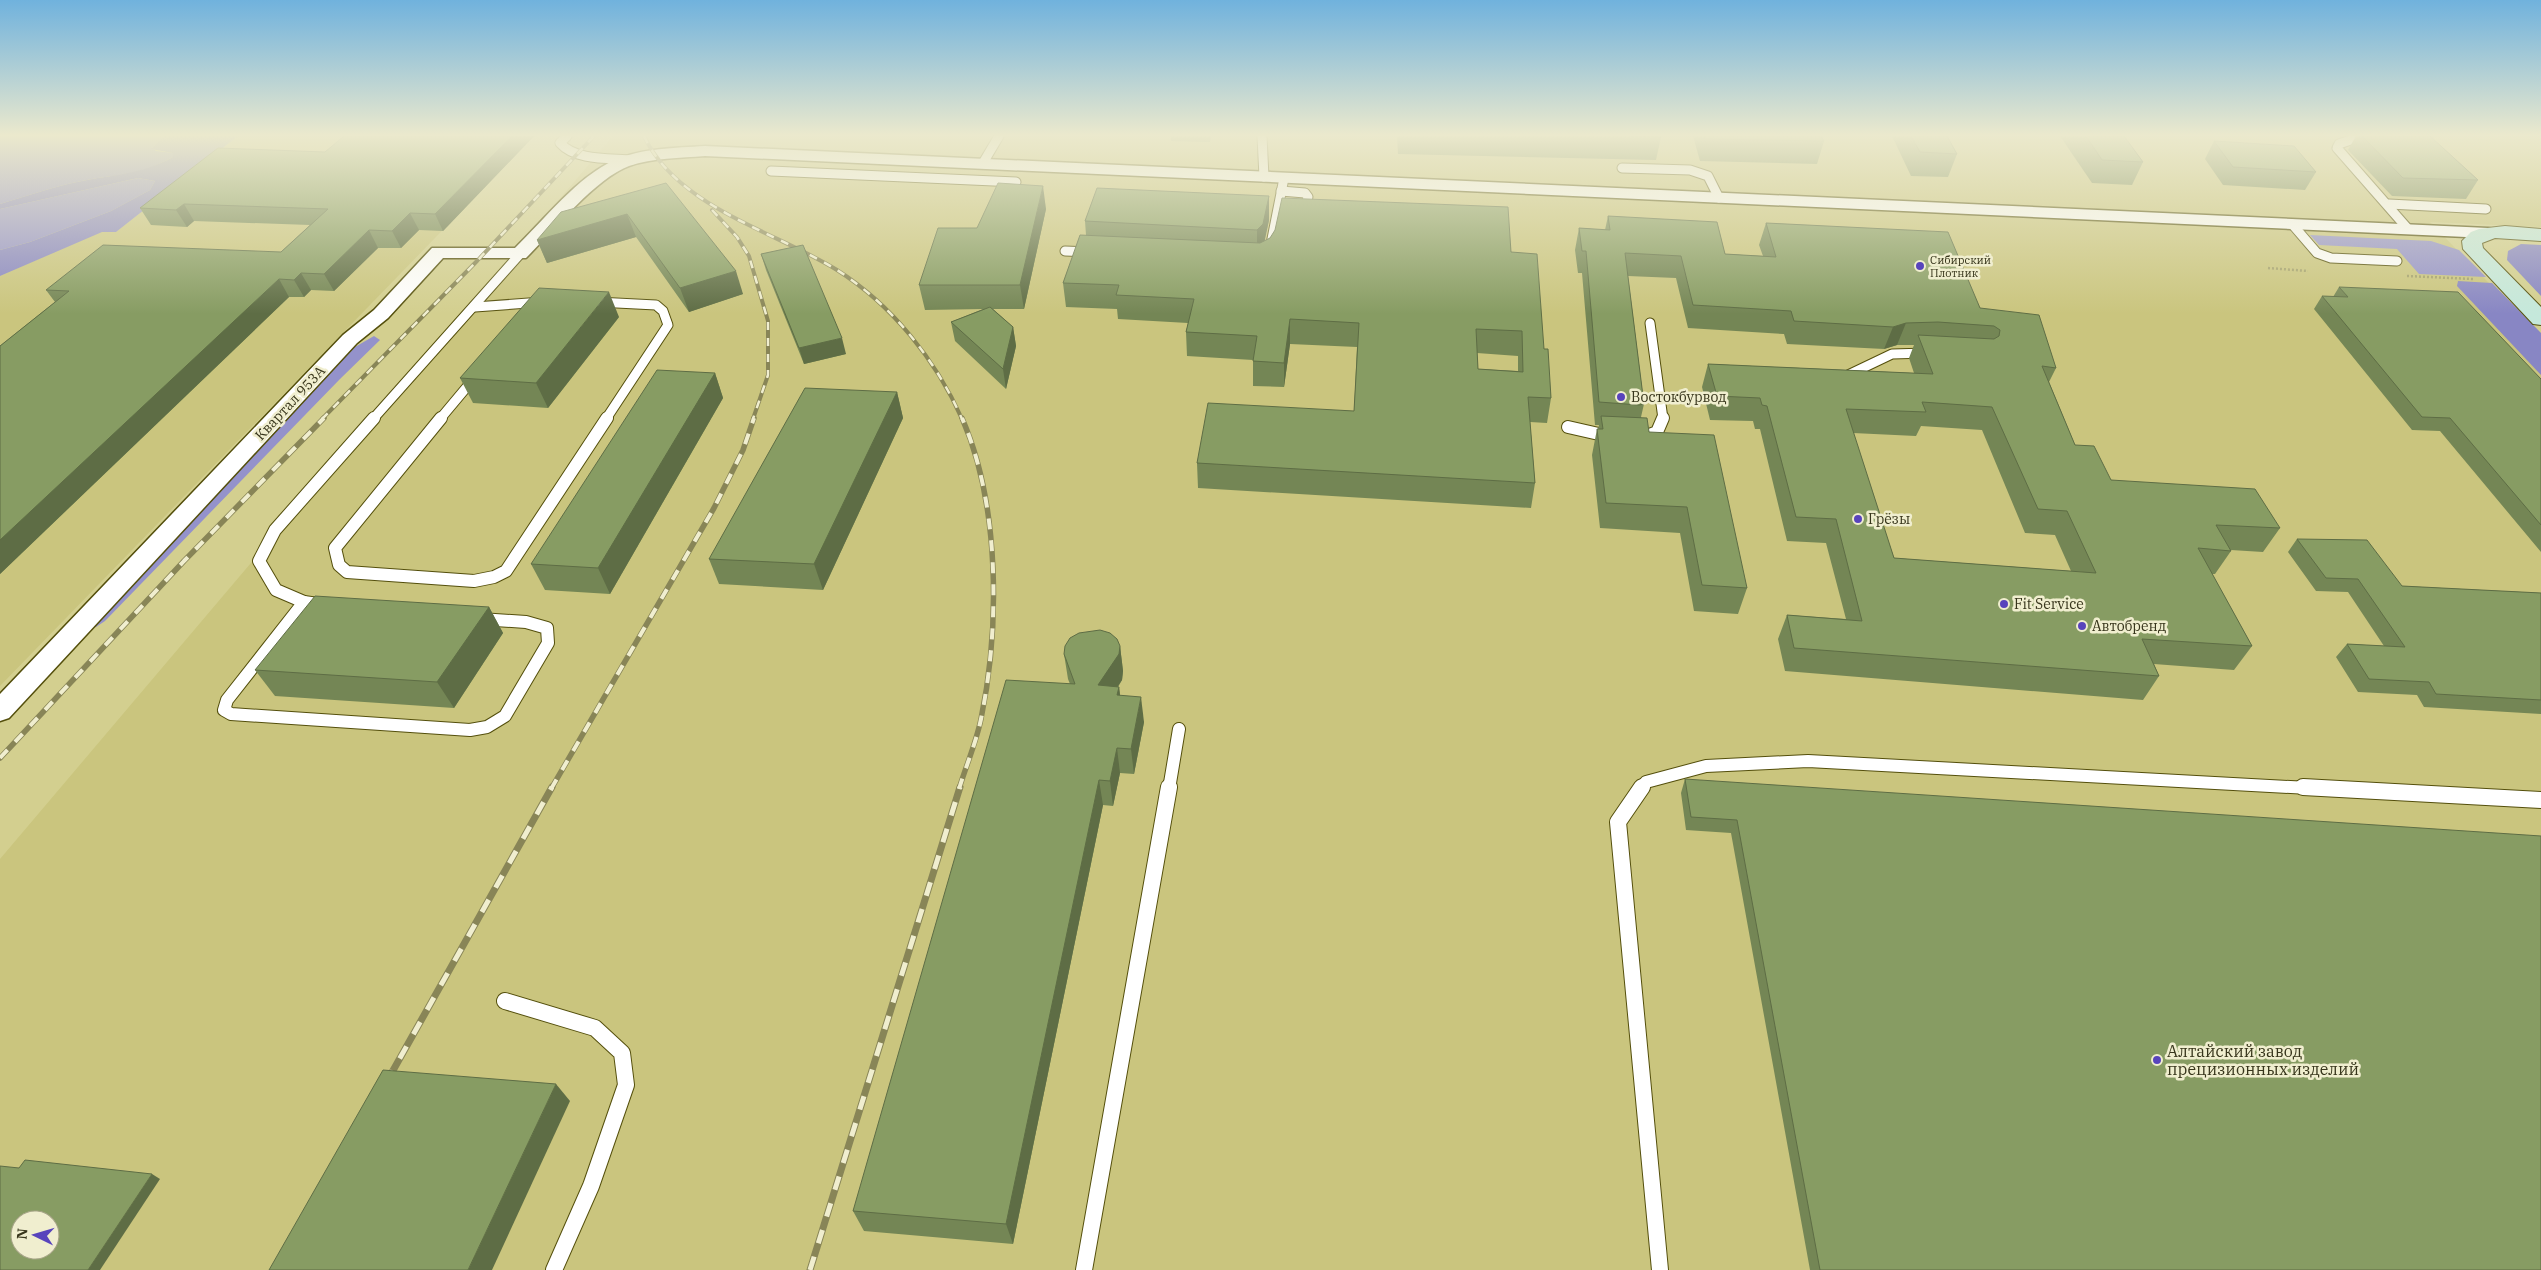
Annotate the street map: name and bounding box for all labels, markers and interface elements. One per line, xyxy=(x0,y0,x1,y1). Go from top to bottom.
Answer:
place label: Сибирский Плотник xyxy=(1930,253,1991,280)
marker: Сибирский Плотник xyxy=(1914,260,1926,272)
street label: Квартал 953А xyxy=(251,362,329,444)
place label: Востокбурвод xyxy=(1631,388,1727,406)
marker: Востокбурвод xyxy=(1615,391,1627,403)
place label: Грёзы xyxy=(1868,510,1910,528)
marker: Грёзы xyxy=(1852,513,1864,525)
place label: Fit Service xyxy=(2014,595,2084,613)
marker: Fit Service xyxy=(1998,598,2010,610)
place label: Автобренд xyxy=(2092,617,2167,635)
marker: Автобренд xyxy=(2076,620,2088,632)
place label: Алтайский завод прецизионных изделий xyxy=(2167,1041,2359,1079)
marker: Алтайский завод прецизионных изделий xyxy=(2151,1054,2163,1066)
north arrow xyxy=(10,1210,60,1260)
text: N xyxy=(13,1228,31,1240)

